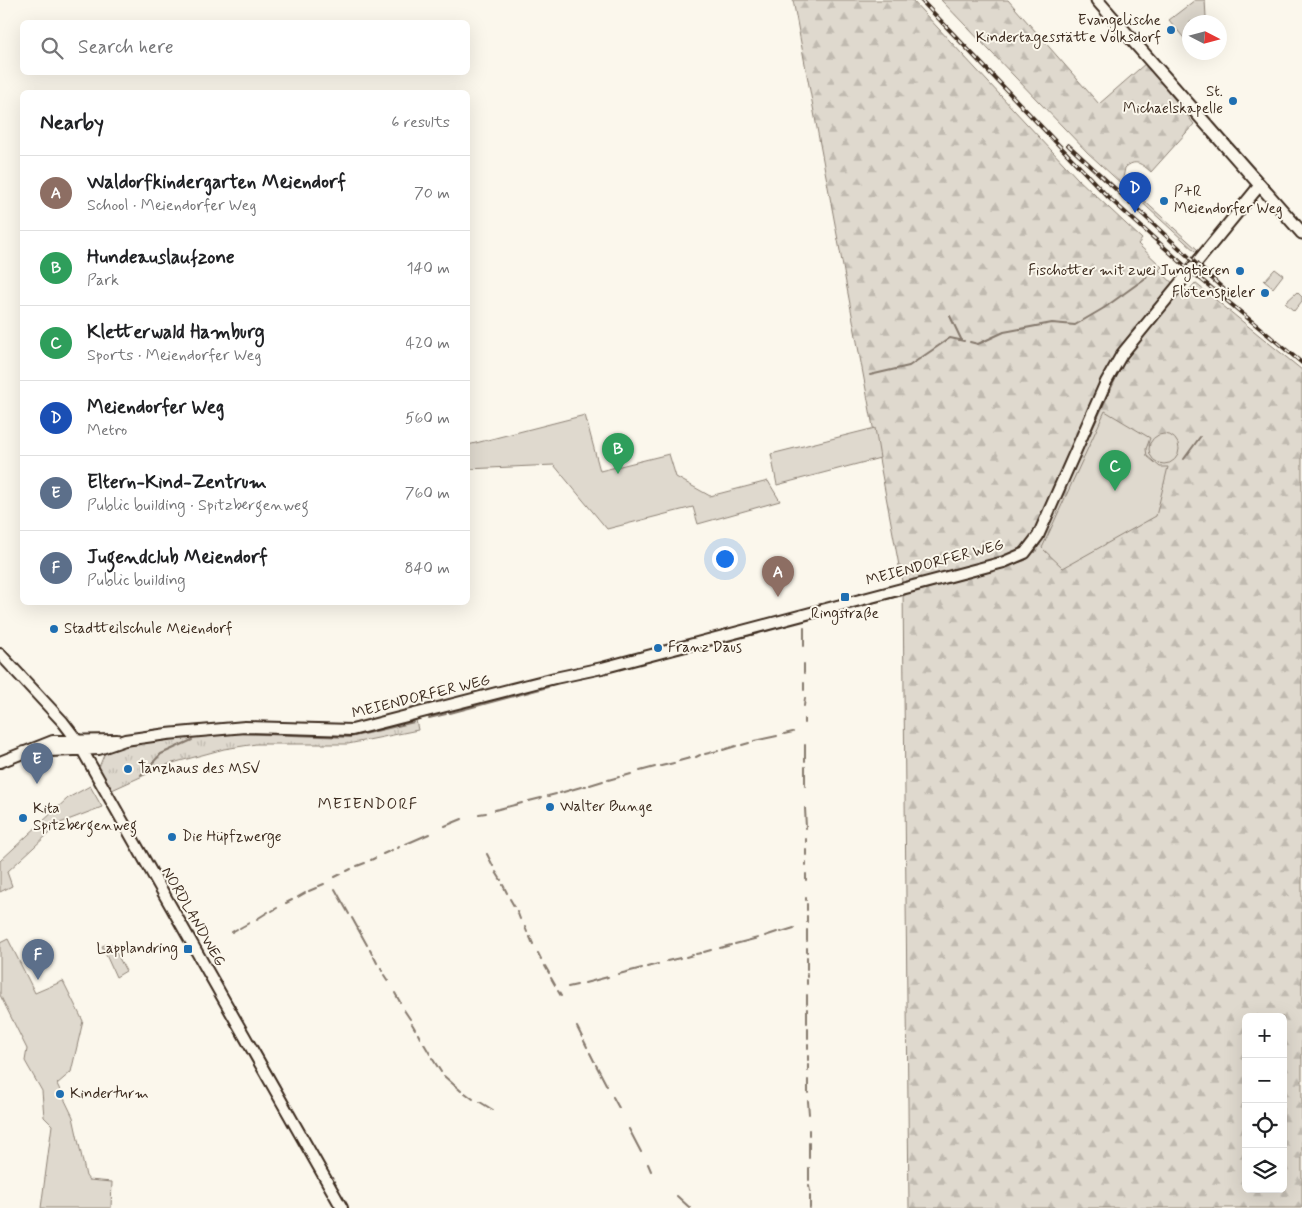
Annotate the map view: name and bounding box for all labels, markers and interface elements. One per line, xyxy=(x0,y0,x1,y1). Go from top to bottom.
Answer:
place label: Evangelische Kindertagesstätte Volksdorf xyxy=(976,11,1161,49)
north arrow xyxy=(1182,15,1227,60)
search box xyxy=(20,20,470,75)
marker: Evangelische Kindertagesstätte Volksdorf xyxy=(1165,24,1177,36)
icon: search xyxy=(38,34,66,62)
text: Search here xyxy=(78,35,174,60)
place label: St. Michaelskapelle xyxy=(1123,82,1223,119)
marker: St. Michaelskapelle xyxy=(1227,95,1239,107)
text: Nearby xyxy=(40,109,104,137)
text: 6 results xyxy=(391,112,450,133)
text: Waldorfkindergarten Meiendorf xyxy=(87,170,346,195)
pin: D xyxy=(1119,172,1151,213)
place label: P+R Meiendorfer Weg xyxy=(1174,182,1282,219)
text: A xyxy=(51,183,61,204)
text: 70 m xyxy=(414,183,450,204)
text: School · Meiendorfer Weg xyxy=(87,195,256,216)
marker: P+R Meiendorfer Weg xyxy=(1158,195,1170,207)
text: Hundeauslaufzone xyxy=(87,245,235,270)
text: B xyxy=(51,258,61,279)
text: 140 m xyxy=(406,258,450,279)
place label: Fischotter mit zwei Jungtieren xyxy=(1028,261,1230,282)
marker: Fischotter mit zwei Jungtieren xyxy=(1234,265,1246,277)
text: Park xyxy=(87,270,119,291)
place label: Flötenspieler xyxy=(1172,283,1255,303)
marker: Flötenspieler xyxy=(1259,287,1271,299)
text: Kletterwald Hamburg xyxy=(87,320,264,345)
text: C xyxy=(50,333,62,354)
text: 420 m xyxy=(406,333,450,354)
text: Sports · Meiendorfer Weg xyxy=(87,345,261,366)
text: Meiendorfer Weg xyxy=(87,395,224,420)
text: D xyxy=(50,408,62,429)
text: 560 m xyxy=(405,408,450,429)
text: Metro xyxy=(87,420,127,441)
pin: B xyxy=(602,433,634,474)
pin: C xyxy=(1099,450,1131,491)
text: Eltern-Kind-Zentrum xyxy=(87,470,267,495)
text: E xyxy=(51,483,61,504)
text: 760 m xyxy=(405,483,450,504)
text: Public building · Spitzbergenweg xyxy=(87,495,309,516)
street label: MEIENDORFER WEG xyxy=(864,535,1006,591)
text: Jugendclub Meiendorf xyxy=(87,545,268,570)
your location xyxy=(712,546,738,572)
pin: A xyxy=(762,556,794,597)
text: F xyxy=(52,558,60,579)
text: 840 m xyxy=(405,558,450,579)
text: Public building xyxy=(87,570,186,591)
marker: Ringstraße xyxy=(839,591,851,603)
place label: Ringstraße xyxy=(811,604,879,625)
place label: Stadtteilschule Meiendorf xyxy=(64,619,233,639)
marker: Stadtteilschule Meiendorf xyxy=(48,623,60,635)
place label: Franz Daus xyxy=(668,638,742,658)
marker: Franz Daus xyxy=(652,642,664,654)
street label: MEIENDORFER WEG xyxy=(350,670,492,724)
pin: E xyxy=(21,743,53,784)
place label: Tanzhaus des MSV xyxy=(138,759,261,779)
marker: Tanzhaus des MSV xyxy=(122,763,134,775)
district label: MEIENDORF xyxy=(318,794,418,815)
place label: Walter Bunge xyxy=(560,797,653,817)
place label: Kita Spitzbergenweg xyxy=(33,799,137,837)
marker: Walter Bunge xyxy=(544,801,556,813)
marker: Kita Spitzbergenweg xyxy=(17,812,29,824)
place label: Die Hüpfzwerge xyxy=(182,827,282,848)
marker: Die Hüpfzwerge xyxy=(166,831,178,843)
street label: NORDLANDWEG xyxy=(156,864,230,970)
pin: F xyxy=(22,939,54,980)
place label: Lapplandring xyxy=(97,939,178,960)
marker: Lapplandring xyxy=(182,943,194,955)
map controls xyxy=(1242,1013,1287,1193)
button: + xyxy=(1242,1013,1287,1058)
button: − xyxy=(1242,1058,1287,1103)
place label: Kinderturm xyxy=(70,1084,149,1104)
marker: Kinderturm xyxy=(54,1088,66,1100)
button: locate xyxy=(1242,1103,1287,1148)
button: layers xyxy=(1242,1148,1287,1193)

